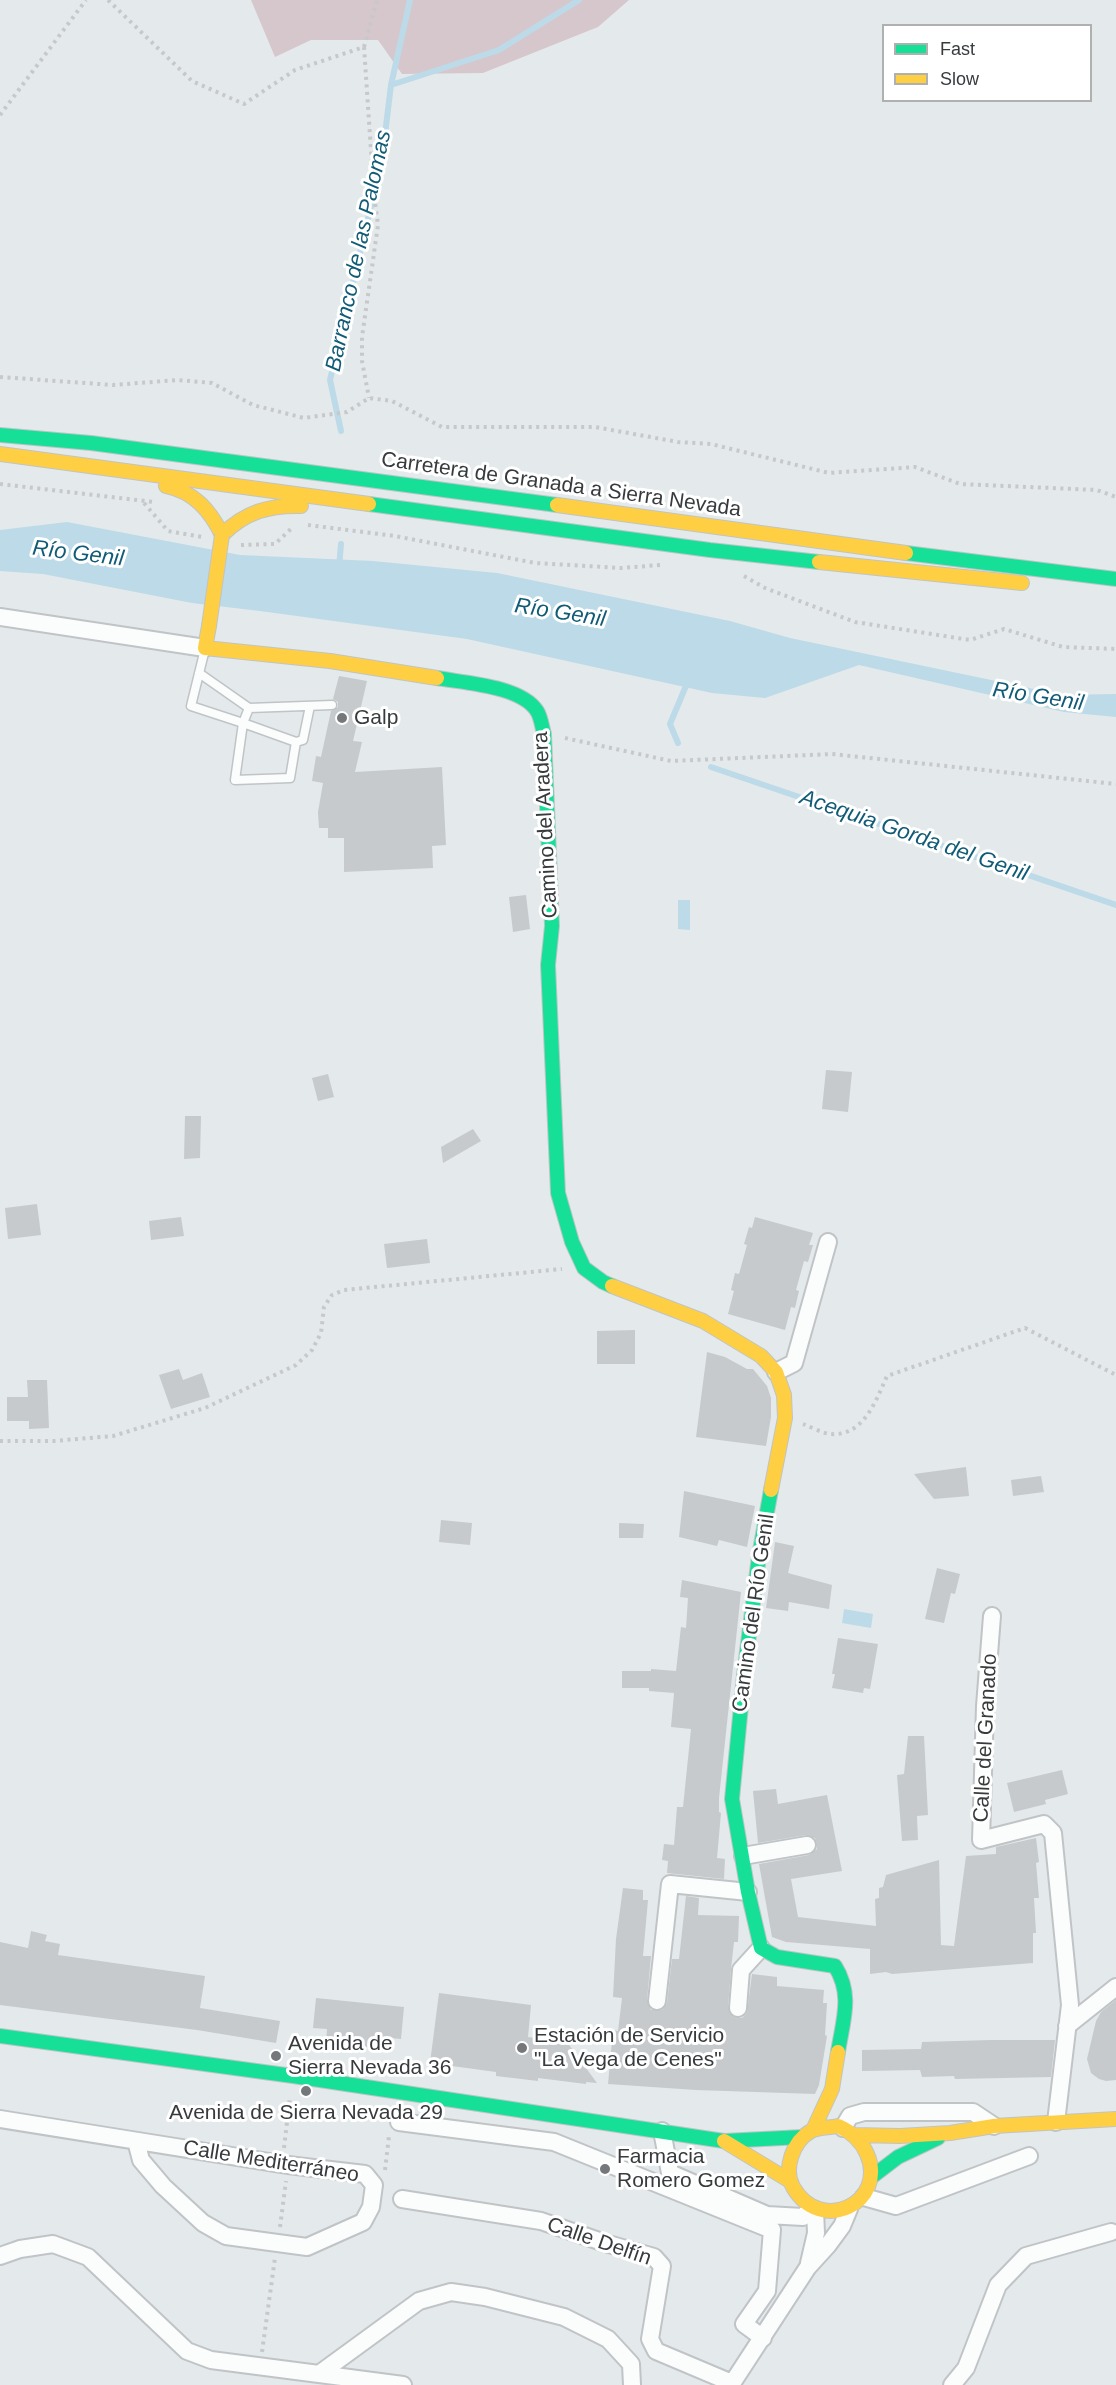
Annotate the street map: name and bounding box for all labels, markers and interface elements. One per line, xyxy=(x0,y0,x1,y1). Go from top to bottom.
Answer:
legend xyxy=(882,24,1092,102)
text: Fast xyxy=(940,39,975,59)
text: Slow xyxy=(940,69,979,89)
water label: Barranco de las Palomas xyxy=(321,128,397,374)
street label: Carretera de Granada a Sierra Nevada xyxy=(379,447,743,523)
water label: Río Genil xyxy=(31,535,125,573)
water label: Río Genil xyxy=(513,593,607,633)
water label: Río Genil xyxy=(991,677,1085,717)
place label: Galp xyxy=(354,705,398,731)
marker: Galp xyxy=(335,711,349,725)
street label: Camino del Aradera xyxy=(529,731,563,919)
water label: Acequia Gorda del Genil xyxy=(796,784,1032,888)
street label: Camino del Río Genil xyxy=(728,1512,780,1714)
street label: Calle del Granado xyxy=(969,1653,1003,1823)
place label: Estación de Servicio "La Vega de Cenes" xyxy=(534,2023,724,2073)
place label: Avenida de Sierra Nevada 36 xyxy=(288,2031,451,2081)
marker: Estación de Servicio "La Vega de Cenes" xyxy=(515,2041,529,2055)
marker: Avenida de Sierra Nevada 36 xyxy=(269,2049,283,2063)
marker: Avenida de Sierra Nevada 29 xyxy=(299,2084,313,2098)
place label: Avenida de Sierra Nevada 29 xyxy=(169,2100,443,2126)
street label: Calle Mediterráneo xyxy=(181,2136,361,2188)
place label: Farmacia Romero Gomez xyxy=(617,2144,765,2194)
marker: Farmacia Romero Gomez xyxy=(598,2162,612,2176)
street label: Calle Delfín xyxy=(544,2212,654,2272)

